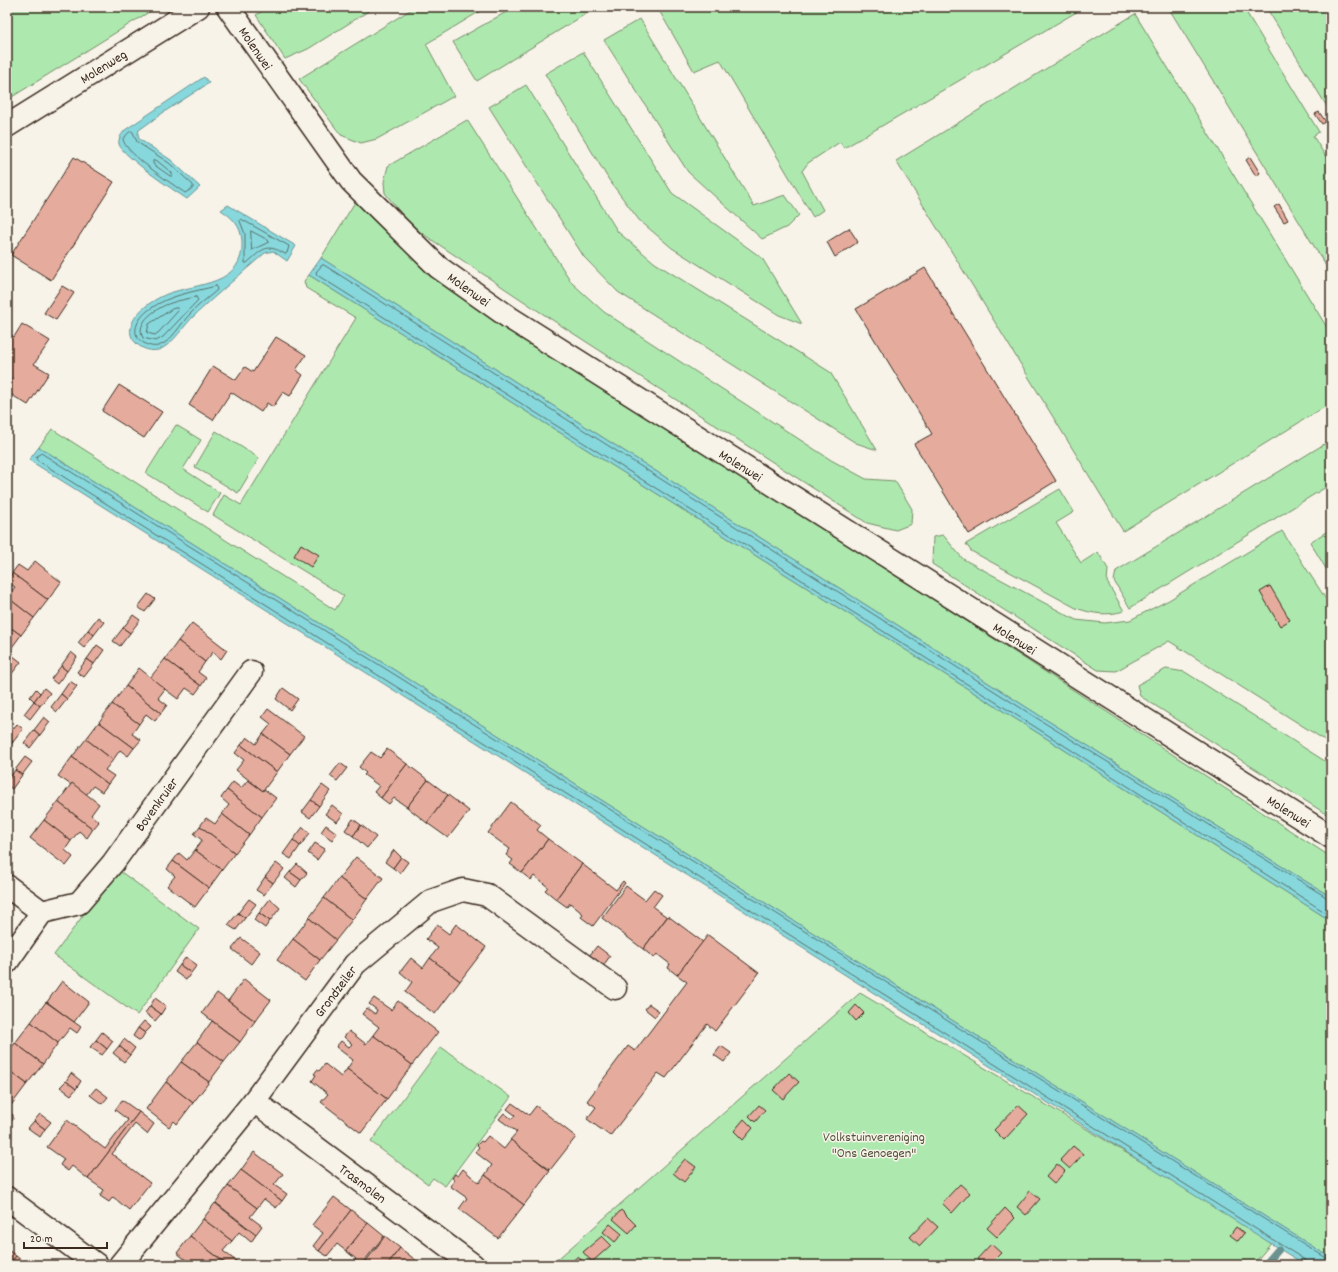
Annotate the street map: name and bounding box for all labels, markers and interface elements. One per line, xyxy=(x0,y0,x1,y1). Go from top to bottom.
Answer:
street label: Molenwei xyxy=(233,24,276,75)
street label: Molenweg xyxy=(77,46,131,90)
street label: Molenwei xyxy=(442,269,494,313)
street label: Molenwei xyxy=(714,445,766,488)
street label: Molenwei xyxy=(988,618,1040,661)
street label: Bovenkruier xyxy=(131,773,184,836)
street label: Molenwei xyxy=(1262,791,1314,834)
street label: Grondzeiler xyxy=(310,961,363,1022)
park label: Volkstuinvereniging "Ons Genoegen" xyxy=(823,1128,925,1164)
street label: Trasmolen xyxy=(334,1160,390,1209)
scale bar xyxy=(24,1224,107,1250)
text: 20 m xyxy=(30,1231,53,1248)

